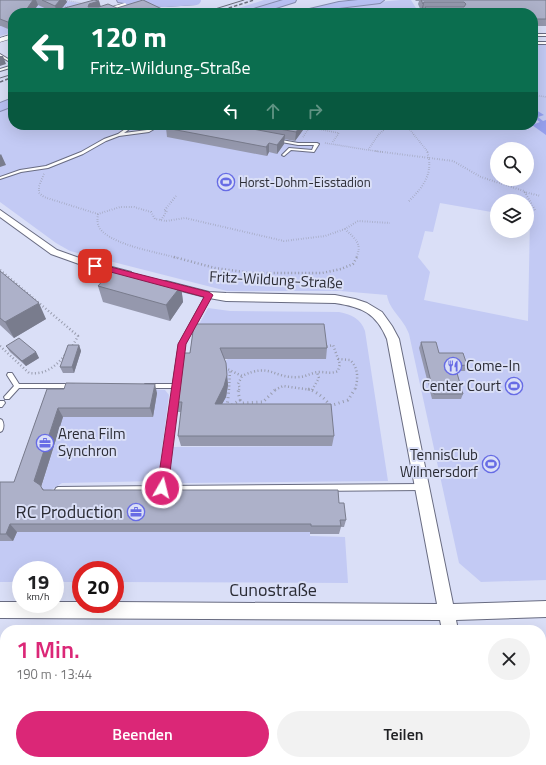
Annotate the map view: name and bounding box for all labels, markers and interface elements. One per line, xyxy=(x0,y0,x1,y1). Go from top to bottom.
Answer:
text: 120 m xyxy=(90,15,167,58)
icon: left xyxy=(24,24,76,76)
text: Fritz-Wildung-Straße xyxy=(90,54,251,81)
icon: left xyxy=(220,100,242,122)
icon: ahead xyxy=(262,100,284,122)
icon: right xyxy=(304,100,326,122)
map controls xyxy=(490,142,534,238)
button: search xyxy=(490,142,534,186)
sports icon: Horst-Dohm-Eisstadion xyxy=(216,172,236,192)
place label: Horst-Dohm-Eisstadion xyxy=(239,172,371,192)
button: layers xyxy=(490,194,534,238)
pin xyxy=(78,249,112,283)
icon: arrive xyxy=(84,255,106,277)
street label: Fritz-Wildung-Straße xyxy=(209,265,343,294)
place label: Come-In xyxy=(466,354,520,377)
restaurant icon: Come-In xyxy=(443,356,463,376)
place label: Center Court xyxy=(422,374,502,397)
sports icon: Center Court xyxy=(504,376,524,396)
place label: Arena Film Synchron xyxy=(58,422,126,462)
office icon: Arena Film Synchron xyxy=(35,433,55,453)
place label: TennisClub Wilmersdorf xyxy=(400,443,478,483)
sports icon: TennisClub Wilmersdorf xyxy=(481,454,501,474)
position arrow xyxy=(141,467,183,509)
place label: RC Production xyxy=(16,498,123,525)
office icon: RC Production xyxy=(126,502,146,522)
speed limit sign: 20 xyxy=(72,561,124,613)
text: 19 xyxy=(27,566,49,597)
street label: Cunostraße xyxy=(229,576,317,603)
text: km/h xyxy=(27,589,49,604)
text: 1 Min. xyxy=(16,631,80,667)
button: close xyxy=(488,638,530,680)
text: 190 m · 13:44 xyxy=(16,664,92,684)
button: Beenden xyxy=(16,711,269,757)
button: Teilen xyxy=(277,711,530,757)

